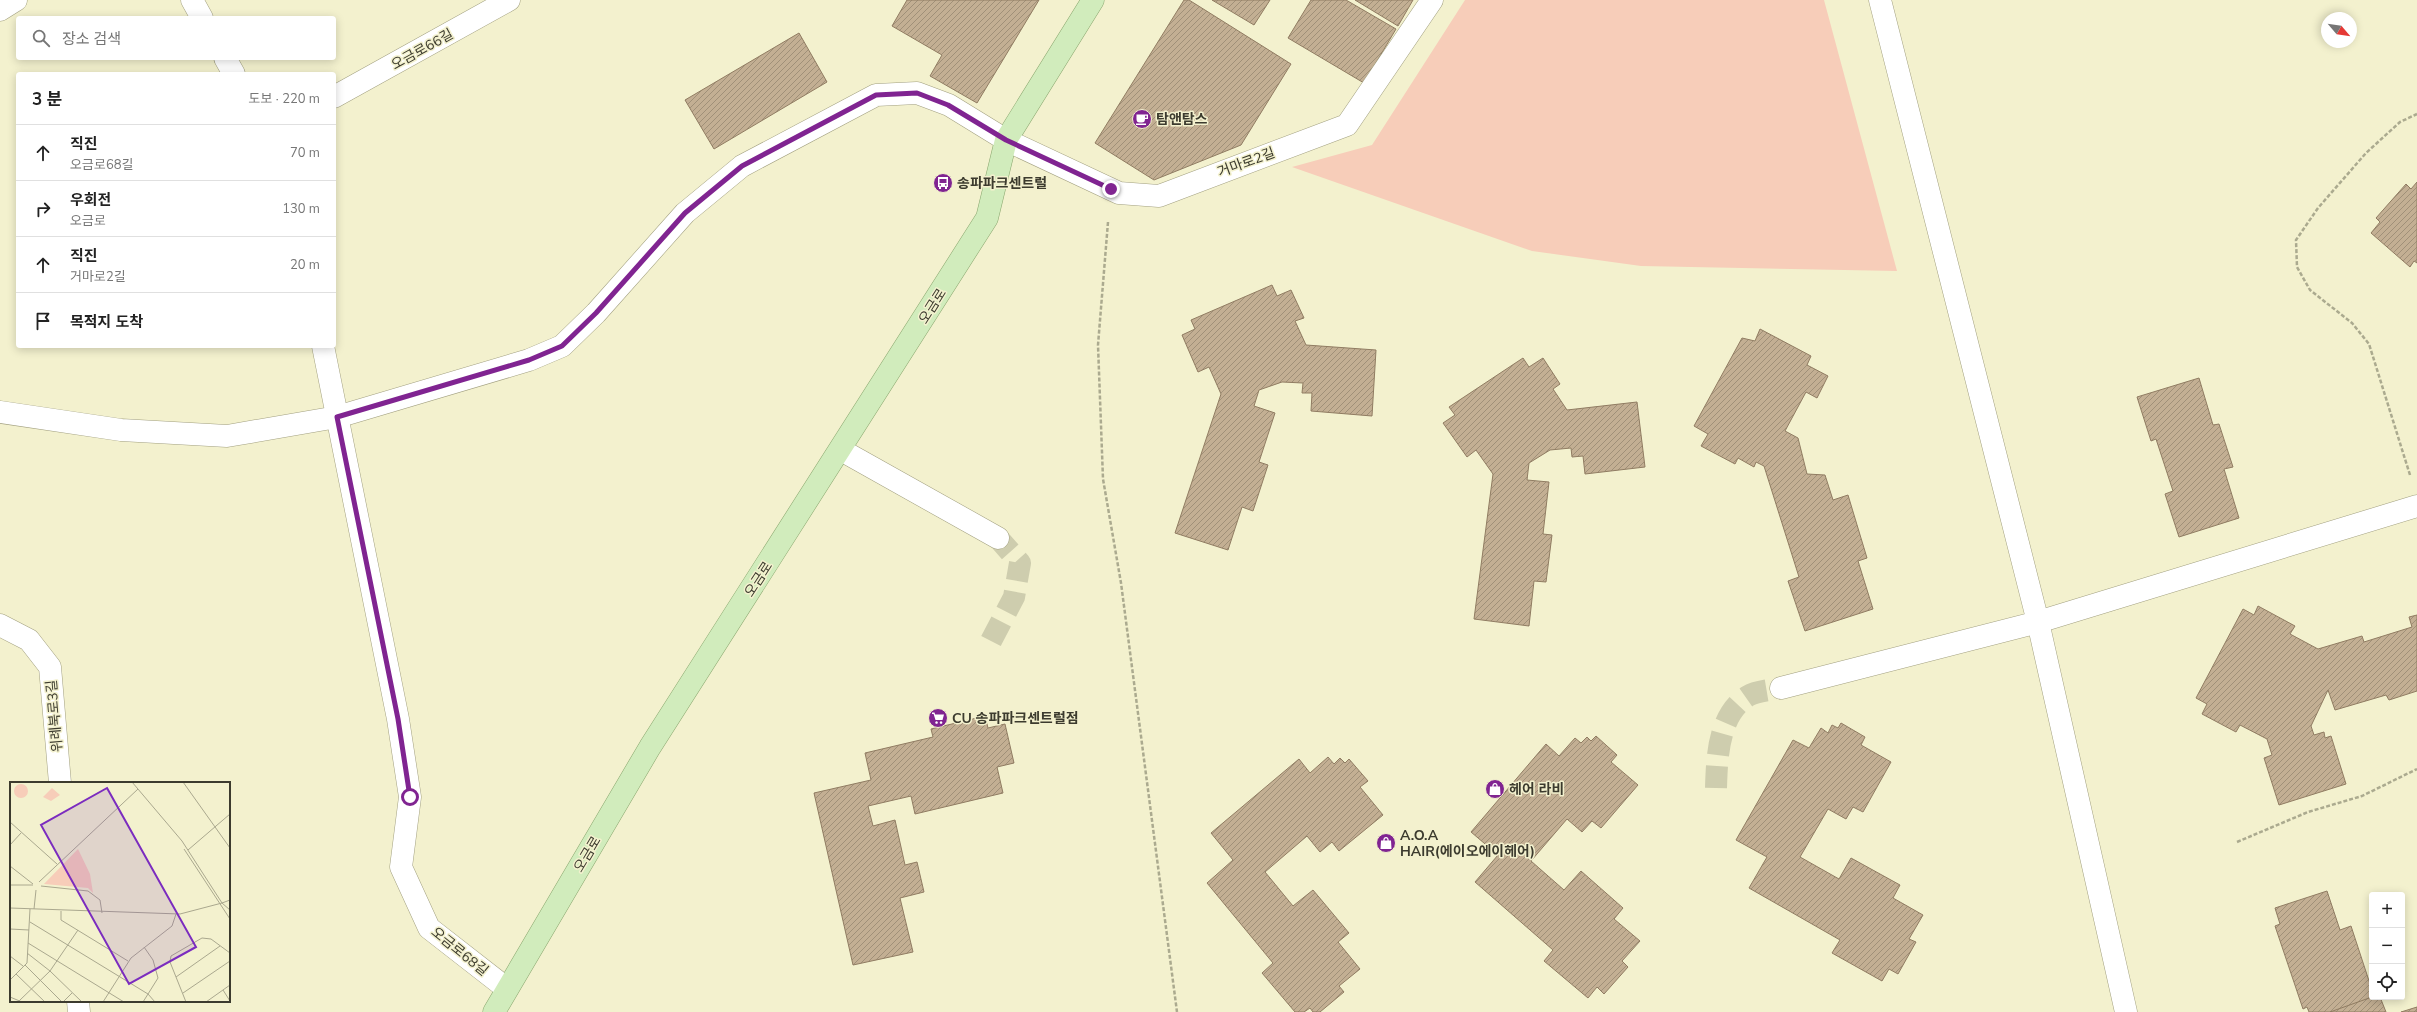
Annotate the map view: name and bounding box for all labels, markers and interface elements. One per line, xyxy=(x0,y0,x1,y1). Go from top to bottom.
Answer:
north arrow xyxy=(2321,12,2357,48)
search box xyxy=(16,16,336,60)
street label: 오금로66길 xyxy=(388,25,457,74)
icon: search xyxy=(30,27,52,49)
text: 장소 검색 xyxy=(62,29,121,49)
text: 3 분 xyxy=(32,88,62,111)
text: 도보 · 220 m xyxy=(249,90,320,108)
cafe icon: 탐앤탐스 xyxy=(1131,108,1153,130)
place label: 탐앤탐스 xyxy=(1156,110,1208,129)
text: 직진 xyxy=(70,134,98,154)
icon: ahead xyxy=(32,142,54,164)
street label: 거마로2길 xyxy=(1215,143,1278,182)
text: 70 m xyxy=(290,144,320,162)
text: 오금로68길 xyxy=(70,156,133,174)
bus stop icon: 송파파크센트럴 xyxy=(932,172,954,194)
place label: 송파파크센트럴 xyxy=(957,174,1047,193)
route end xyxy=(1102,180,1120,198)
text: 우회전 xyxy=(70,190,111,210)
icon: right xyxy=(32,198,54,220)
text: 130 m xyxy=(282,200,320,218)
text: 오금로 xyxy=(70,212,106,230)
text: 직진 xyxy=(70,246,98,266)
icon: ahead xyxy=(32,254,54,276)
text: 20 m xyxy=(290,256,320,274)
text: 거마로2길 xyxy=(70,268,126,286)
street label: 오금로 xyxy=(914,285,951,328)
icon: arrive xyxy=(32,310,54,332)
text: 목적지 도착 xyxy=(70,312,143,332)
street label: 오금로 xyxy=(740,558,777,601)
street label: 위례북로3길 xyxy=(42,679,67,753)
supermarket icon: CU 송파파크센트럴점 xyxy=(927,707,949,729)
place label: CU 송파파크센트럴점 xyxy=(952,709,1079,728)
shop icon: 헤어 라비 xyxy=(1484,778,1506,800)
place label: 헤어 라비 xyxy=(1509,780,1564,799)
inset map xyxy=(10,782,230,1002)
route start xyxy=(401,788,419,806)
place label: A.O.A HAIR(에이오에이헤어) xyxy=(1400,826,1535,861)
shop icon: A.O.A HAIR(에이오에이헤어) xyxy=(1375,832,1397,854)
street label: 오금로 xyxy=(569,833,606,876)
map controls xyxy=(2369,892,2405,1000)
button: + xyxy=(2369,892,2405,928)
street label: 오금로68길 xyxy=(427,923,492,980)
button: − xyxy=(2369,928,2405,964)
button: locate xyxy=(2369,964,2405,1000)

